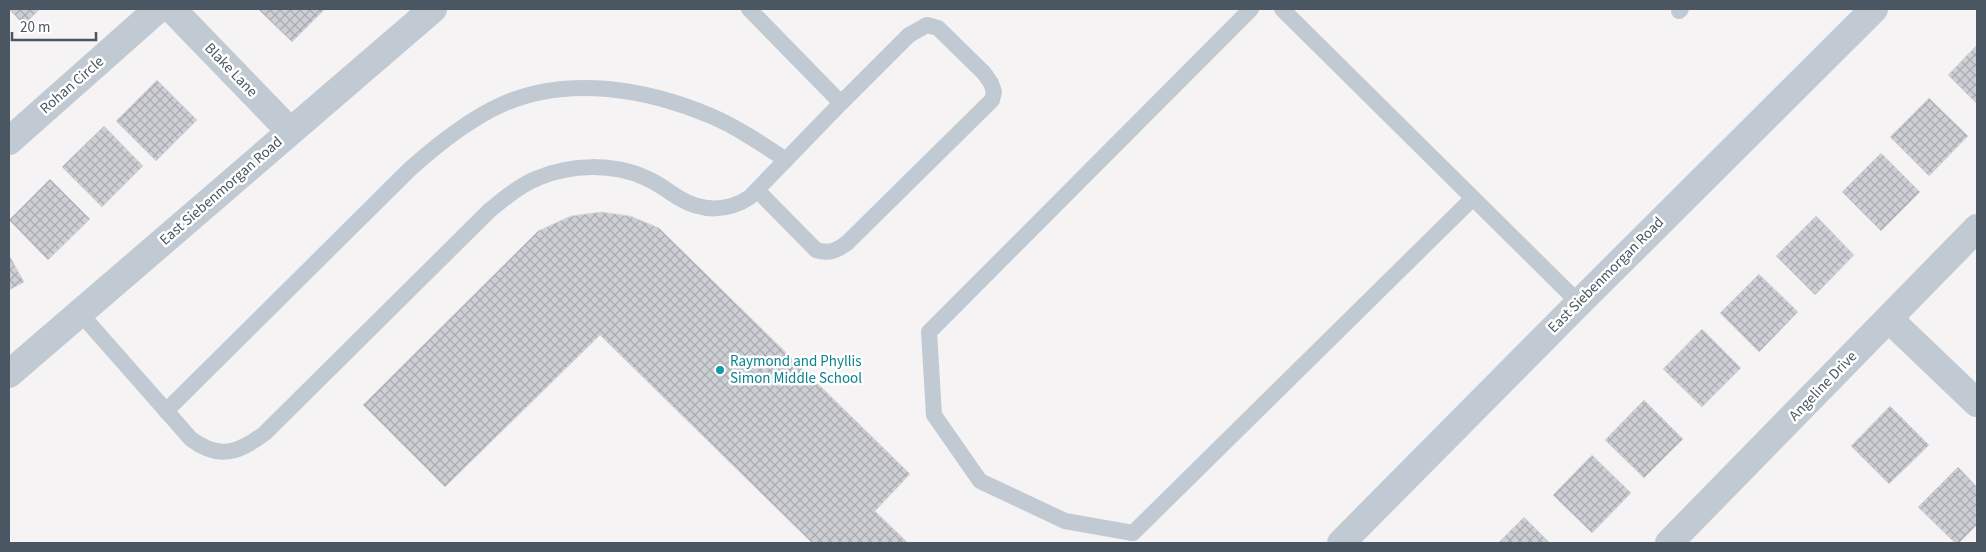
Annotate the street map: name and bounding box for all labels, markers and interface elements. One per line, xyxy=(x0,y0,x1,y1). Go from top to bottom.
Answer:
scale bar xyxy=(12,10,96,42)
text: 20 m xyxy=(20,17,50,38)
street label: Blake Lane xyxy=(200,38,262,102)
street label: Rohan Circle xyxy=(35,51,109,119)
street label: East Siebenmorgan Road xyxy=(155,132,287,250)
street label: East Siebenmorgan Road xyxy=(1543,212,1669,338)
street label: Angeline Drive xyxy=(1784,346,1862,426)
place label: Raymond and Phyllis Simon Middle School xyxy=(730,351,862,389)
marker: Raymond and Phyllis Simon Middle School xyxy=(714,364,726,376)

